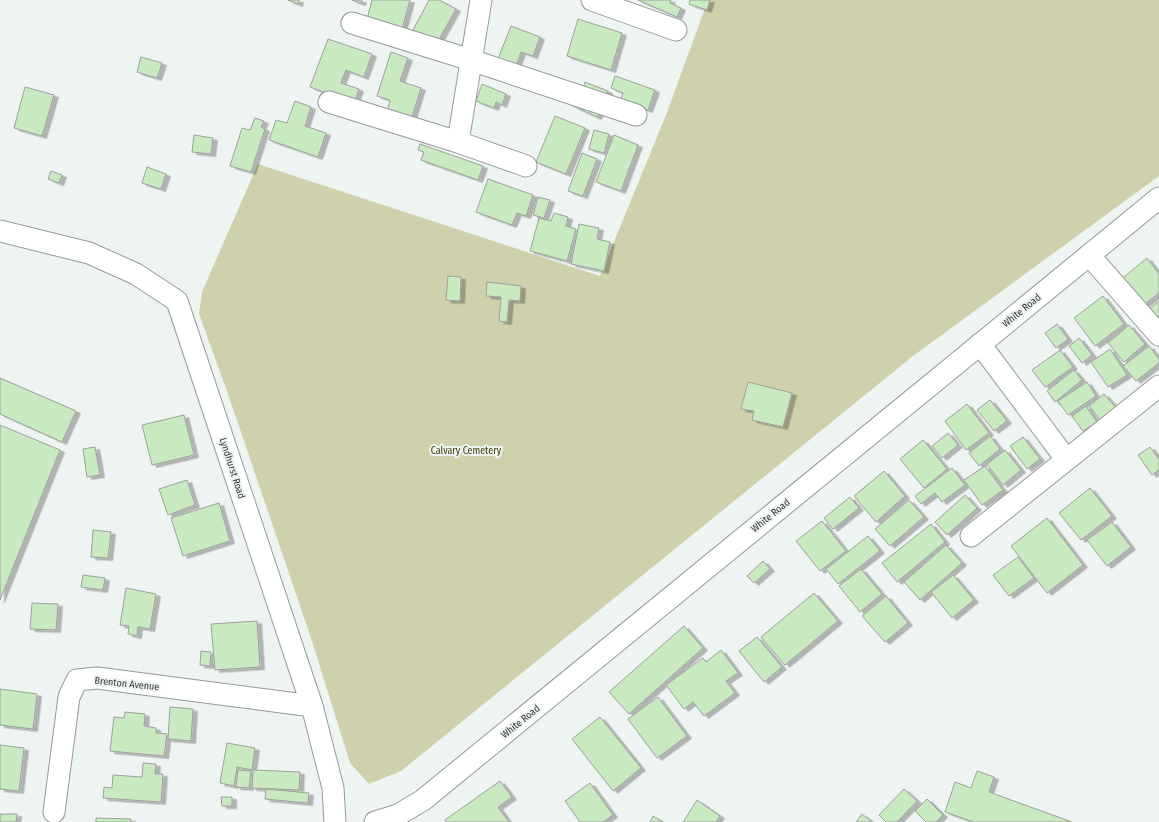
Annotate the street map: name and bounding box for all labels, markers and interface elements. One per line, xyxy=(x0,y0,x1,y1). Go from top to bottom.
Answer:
street label: White Road xyxy=(1000,292,1043,330)
street label: Lyndhurst Road xyxy=(217,436,248,500)
park label: Calvary Cemetery xyxy=(431,445,502,457)
street label: White Road xyxy=(749,497,792,535)
street label: Brenton Avenue xyxy=(94,675,160,693)
street label: White Road xyxy=(499,703,542,741)

